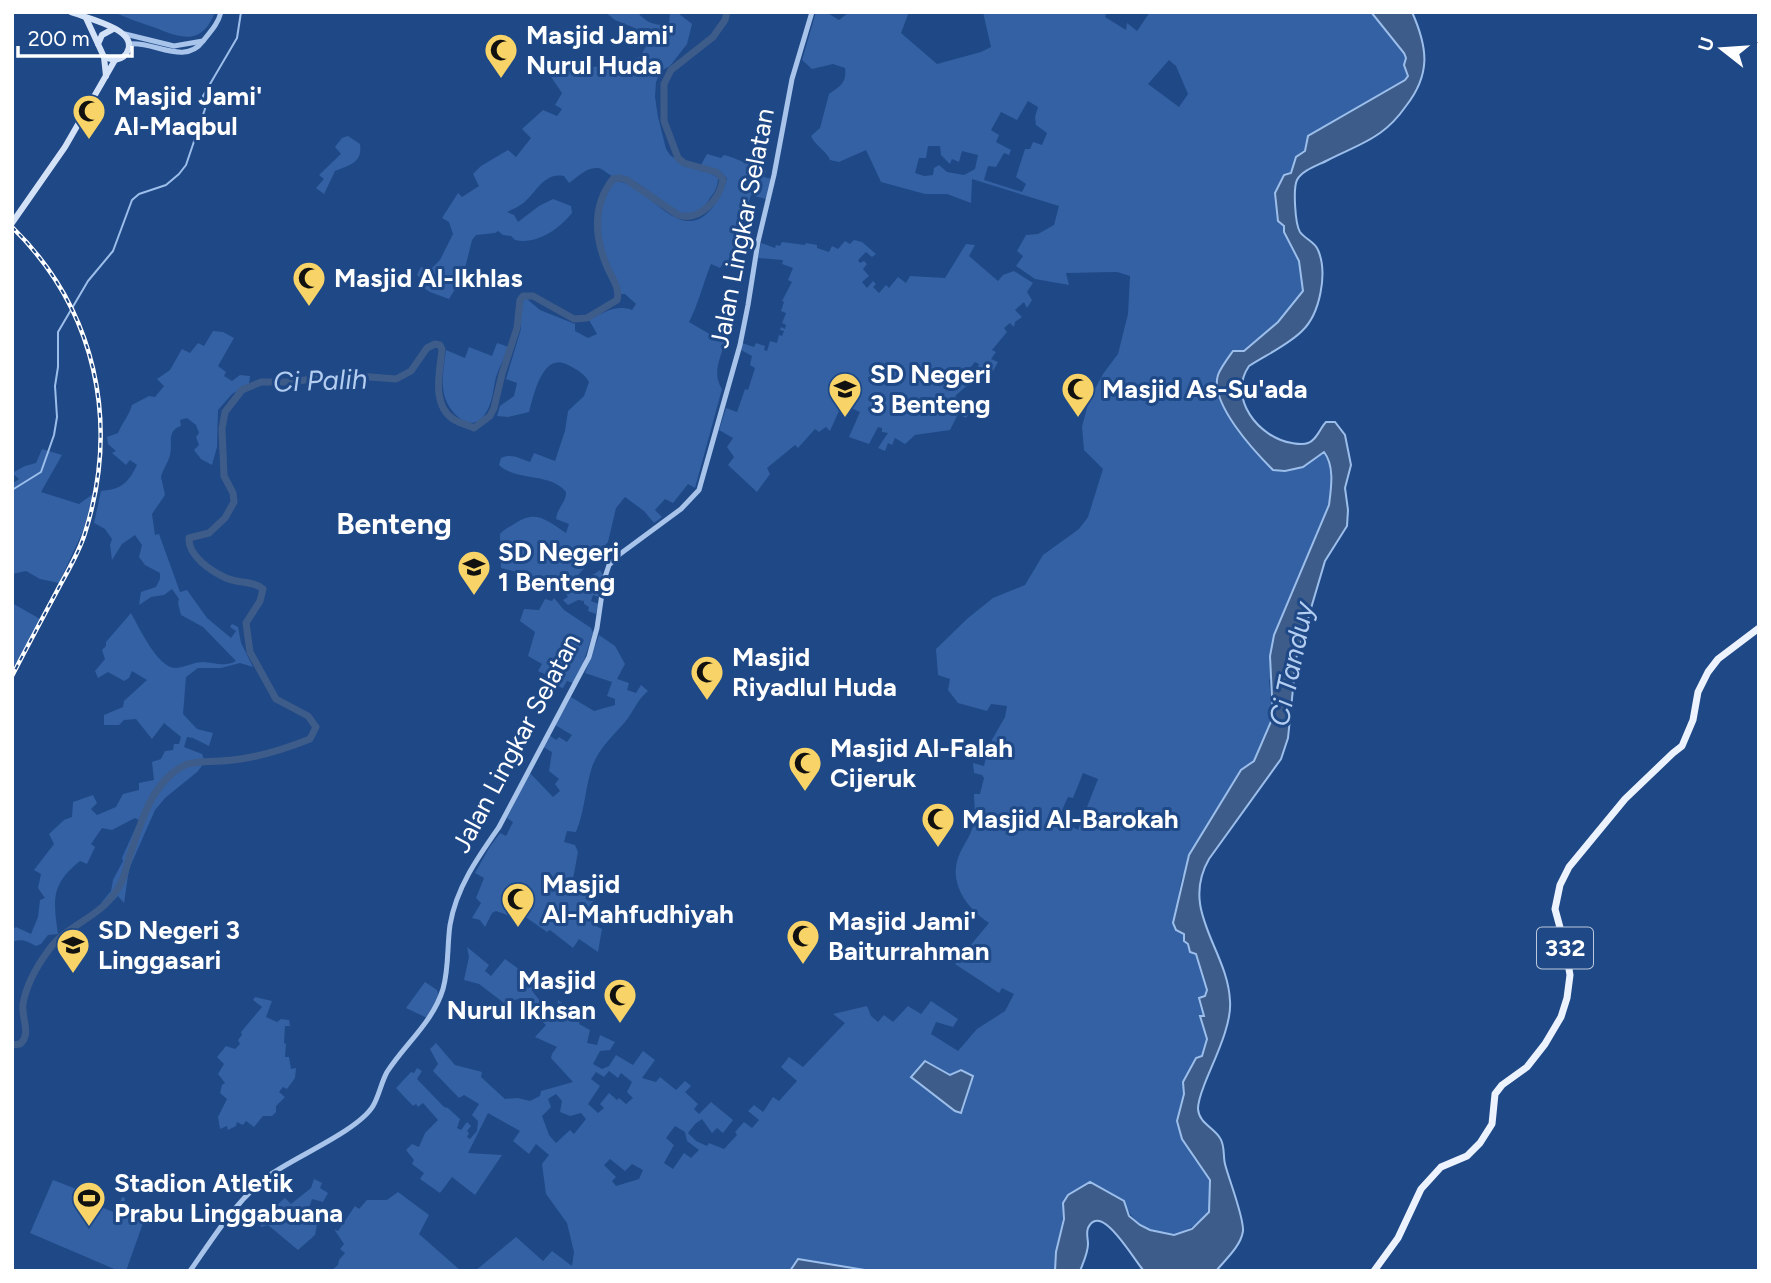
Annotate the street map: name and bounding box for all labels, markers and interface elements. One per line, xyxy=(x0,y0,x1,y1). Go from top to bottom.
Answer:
scale bar xyxy=(18,14,131,58)
north arrow xyxy=(1687,14,1757,84)
place label: Masjid Jami' Nurul Huda xyxy=(526,19,674,81)
text: 200 m xyxy=(28,26,90,51)
mosque icon: Masjid Jami' Nurul Huda xyxy=(482,31,520,80)
text: U xyxy=(1693,34,1719,54)
place label: Masjid Jami' Al-Maqbul xyxy=(114,80,262,142)
mosque icon: Masjid Jami' Al-Maqbul xyxy=(70,92,108,141)
street label: Jalan Lingkar Selatan xyxy=(703,106,781,350)
mosque icon: Masjid Al-Ikhlas xyxy=(290,259,328,308)
place label: Masjid Al-Ikhlas xyxy=(334,262,523,294)
place label: SD Negeri 3 Benteng xyxy=(870,358,991,420)
water label: Ci Palih xyxy=(272,361,368,399)
school or university icon: SD Negeri 3 Benteng xyxy=(826,370,864,419)
mosque icon: Masjid As-Su'ada xyxy=(1059,370,1097,419)
place label: Masjid As-Su'ada xyxy=(1102,373,1308,405)
district label: Benteng xyxy=(336,505,452,542)
place label: SD Negeri 1 Benteng xyxy=(498,536,619,598)
school or university icon: SD Negeri 1 Benteng xyxy=(455,548,493,597)
water label: Ci Tanduy xyxy=(1261,597,1321,729)
street label: Jalan Lingkar Selatan xyxy=(445,628,587,858)
place label: Masjid Riyadlul Huda xyxy=(732,641,897,703)
mosque icon: Masjid Riyadlul Huda xyxy=(688,653,726,702)
place label: Masjid Al-Falah Cijeruk xyxy=(830,732,1013,794)
mosque icon: Masjid Al-Falah Cijeruk xyxy=(786,744,824,793)
mosque icon: Masjid Al-Barokah xyxy=(919,800,957,849)
place label: Masjid Al-Barokah xyxy=(962,803,1179,835)
place label: Masjid Al-Mahfudhiyah xyxy=(542,868,734,930)
mosque icon: Masjid Al-Mahfudhiyah xyxy=(499,880,537,929)
place label: Masjid Jami' Baiturrahman xyxy=(828,905,990,967)
place label: SD Negeri 3 Linggasari xyxy=(98,914,240,976)
mosque icon: Masjid Jami' Baiturrahman xyxy=(784,917,822,966)
school or university icon: SD Negeri 3 Linggasari xyxy=(54,926,92,975)
road number: 332 xyxy=(1537,928,1593,968)
place label: Masjid Nurul Ikhsan xyxy=(447,964,596,1026)
mosque icon: Masjid Nurul Ikhsan xyxy=(601,976,639,1025)
place label: Stadion Atletik Prabu Linggabuana xyxy=(114,1167,343,1229)
sports icon: Stadion Atletik Prabu Linggabuana xyxy=(70,1179,108,1228)

